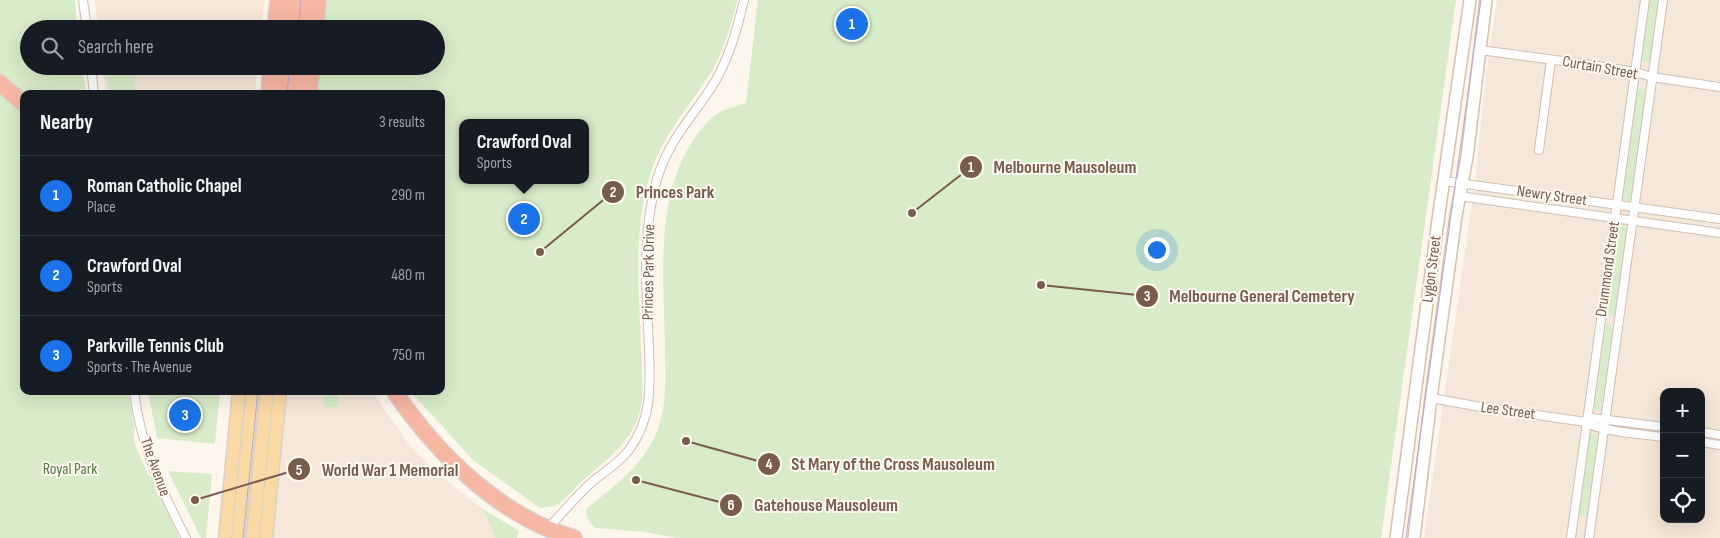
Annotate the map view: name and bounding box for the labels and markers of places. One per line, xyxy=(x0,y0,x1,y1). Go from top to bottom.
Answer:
pin: 1 xyxy=(836,5,868,43)
callout: Melbourne Mausoleum xyxy=(958,150,1146,183)
callout: Princes Park xyxy=(601,175,724,208)
pin: 2 xyxy=(508,200,540,238)
callout: Melbourne General Cemetery xyxy=(1134,279,1365,312)
pin: 3 xyxy=(169,396,201,434)
callout: St Mary of the Cross Mausoleum xyxy=(757,447,1005,480)
callout: World War 1 Memorial xyxy=(286,453,468,486)
callout: Gatehouse Mausoleum xyxy=(719,488,908,521)

